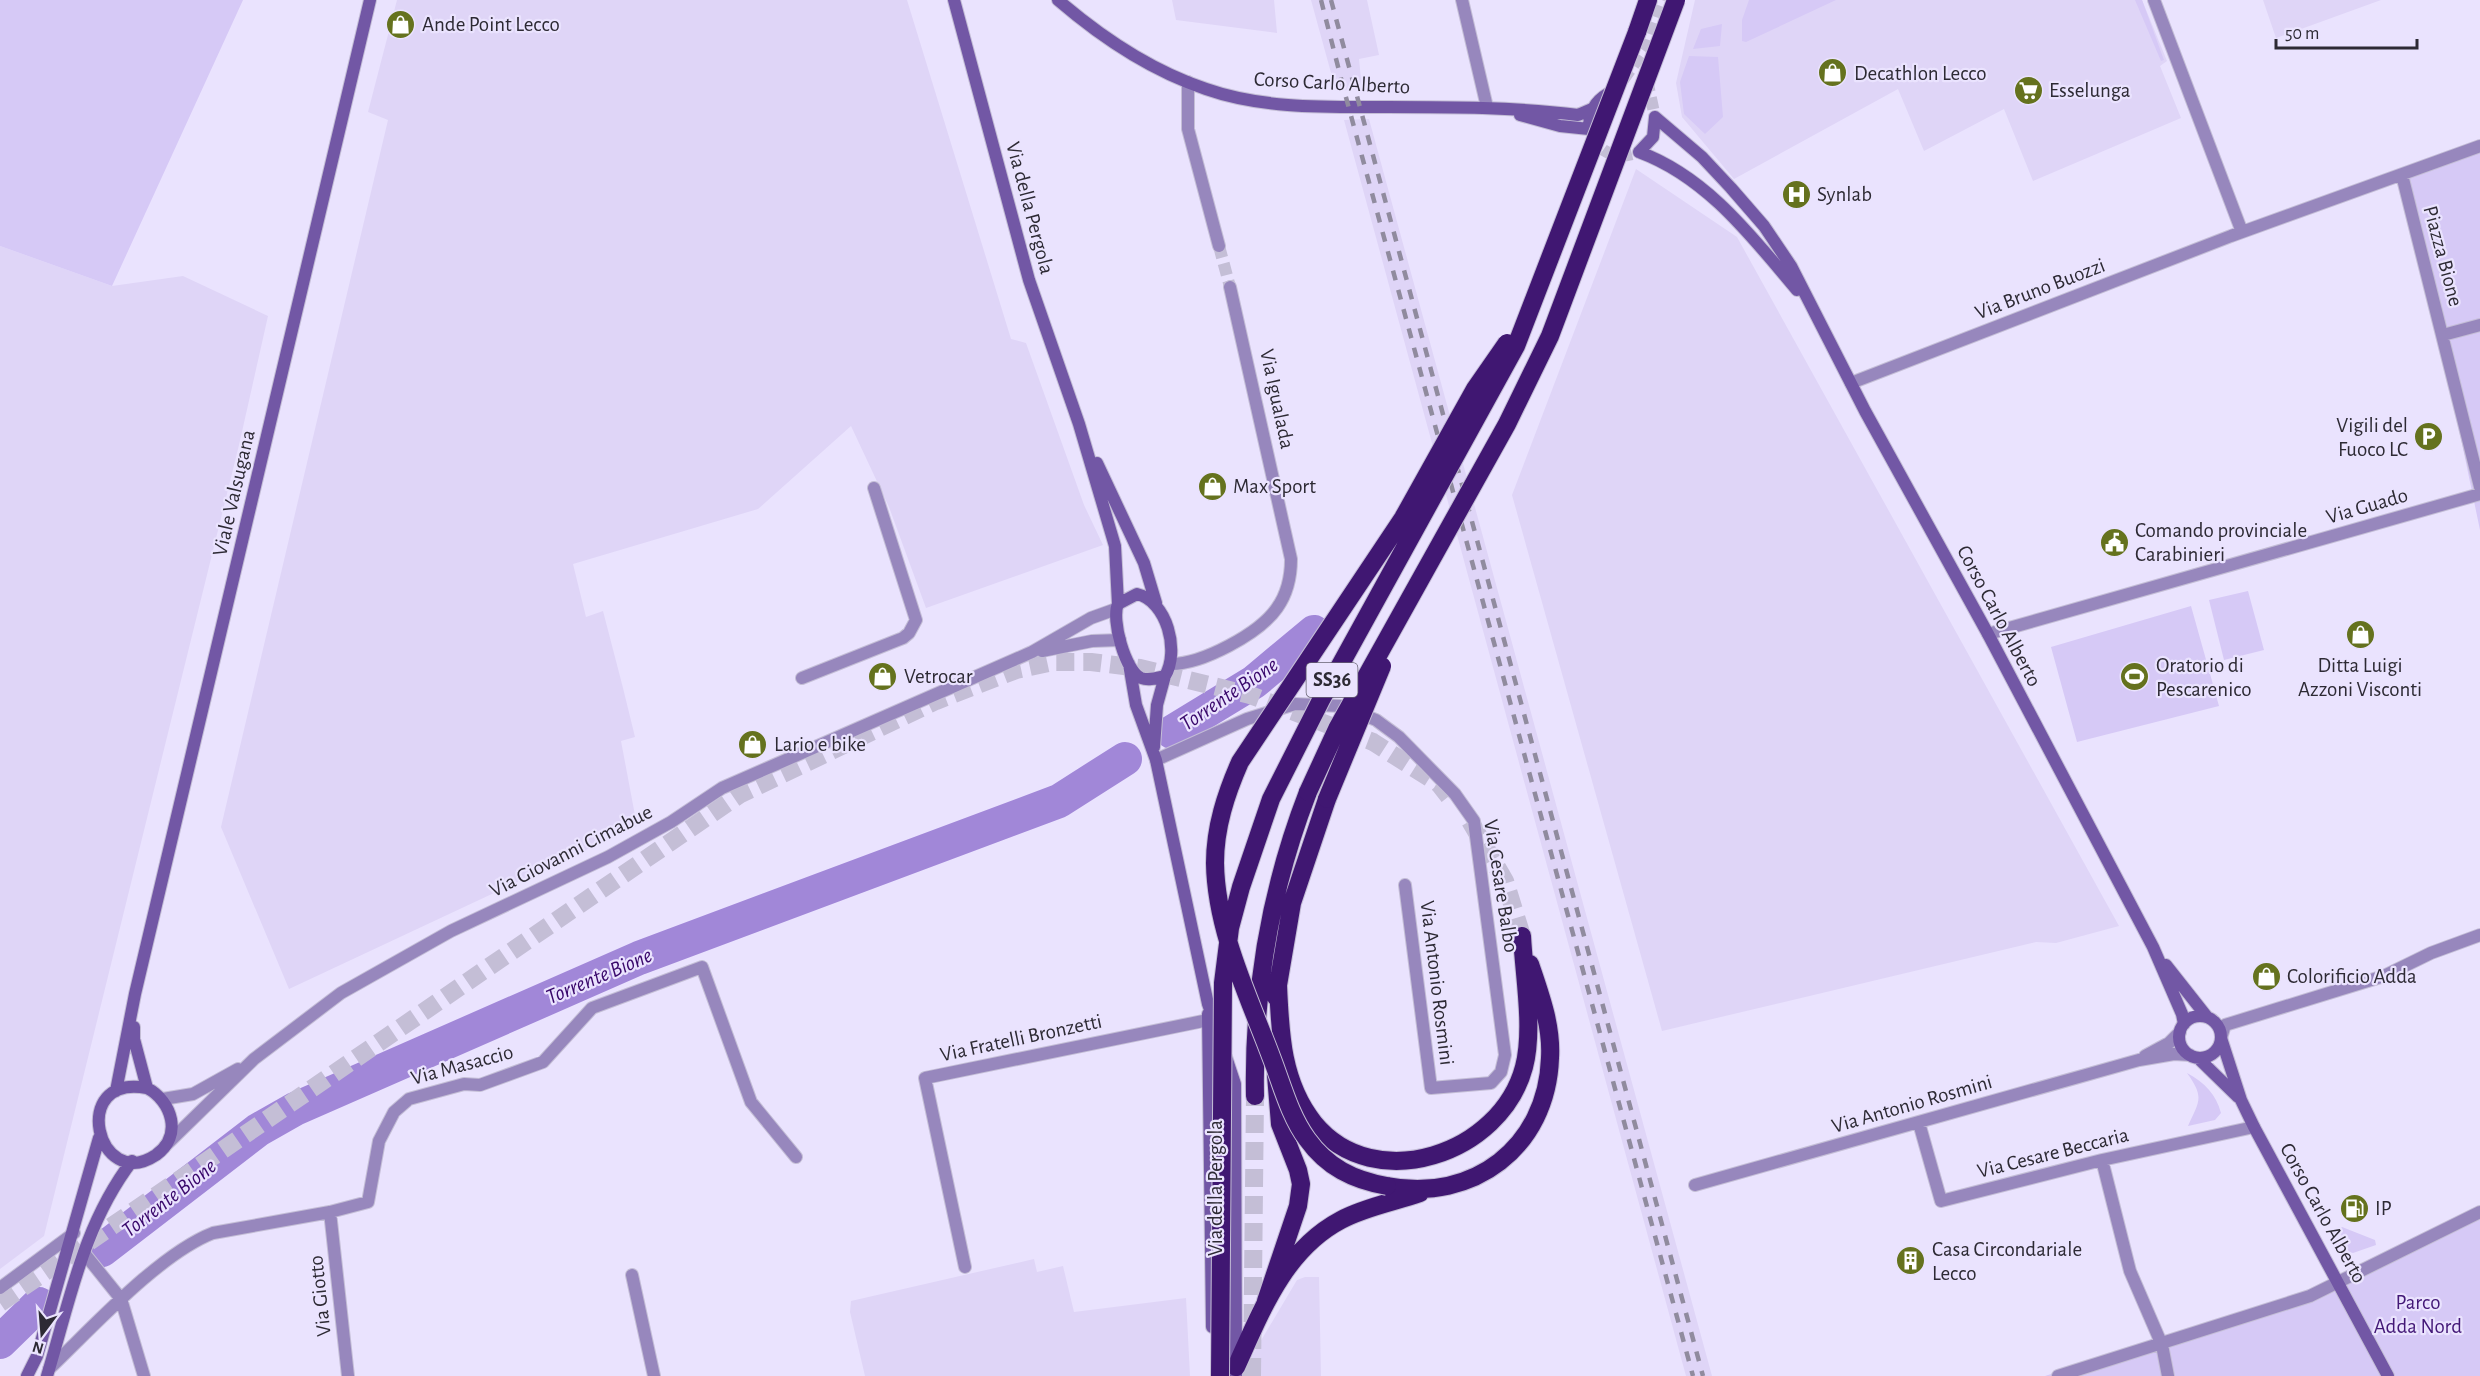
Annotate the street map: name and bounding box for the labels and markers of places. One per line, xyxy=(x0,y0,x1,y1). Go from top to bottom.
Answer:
shop icon: Ande Point Lecco xyxy=(385,8,417,40)
place label: Ande Point Lecco xyxy=(422,14,560,35)
shop icon: Decathlon Lecco xyxy=(1817,57,1849,89)
place label: Decathlon Lecco xyxy=(1854,63,1987,84)
supermarket icon: Esselunga xyxy=(2012,74,2044,106)
place label: Esselunga xyxy=(2049,80,2131,101)
hospital icon: Synlab xyxy=(1780,178,1812,210)
place label: Synlab xyxy=(1817,184,1872,205)
place label: Vigili del Fuoco LC xyxy=(2336,415,2408,460)
parking icon: Vigili del Fuoco LC xyxy=(2413,421,2445,453)
shop icon: Max Sport xyxy=(1196,470,1228,502)
place label: Max Sport xyxy=(1233,476,1316,497)
place label: Comando provinciale Carabinieri xyxy=(2135,520,2307,565)
public building icon: Comando provinciale Carabinieri xyxy=(2098,526,2130,558)
shop icon: Ditta Luigi Azzoni Visconti xyxy=(2344,618,2376,650)
place label: Oratorio di Pescarenico xyxy=(2156,655,2252,700)
place label: Ditta Luigi Azzoni Visconti xyxy=(2298,655,2422,700)
shop icon: Vetrocar xyxy=(867,660,899,692)
sports icon: Oratorio di Pescarenico xyxy=(2119,661,2151,693)
place label: Vetrocar xyxy=(904,666,973,687)
shop icon: Lario e bike xyxy=(737,728,769,760)
place label: Lario e bike xyxy=(774,734,866,755)
shop icon: Colorificio Adda xyxy=(2250,960,2282,992)
place label: Colorificio Adda xyxy=(2287,966,2417,987)
fuel station icon: IP xyxy=(2338,1192,2370,1224)
place label: IP xyxy=(2375,1198,2392,1219)
place label: Casa Circondariale Lecco xyxy=(1932,1239,2082,1284)
building icon: Casa Circondariale Lecco xyxy=(1895,1245,1927,1277)

